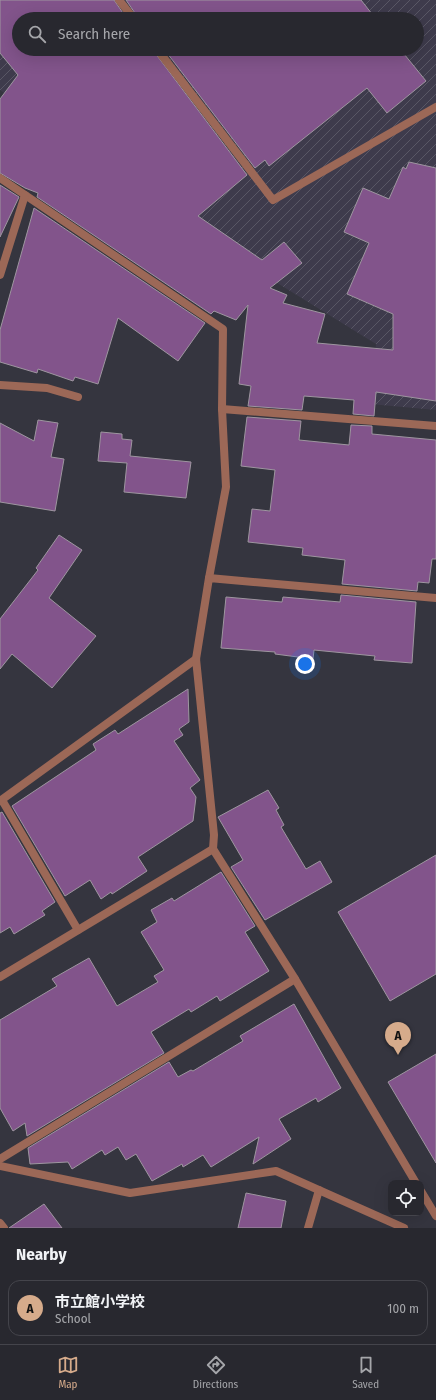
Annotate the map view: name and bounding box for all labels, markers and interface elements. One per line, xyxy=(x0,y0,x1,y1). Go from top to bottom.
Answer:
search box xyxy=(12,12,424,56)
icon: search xyxy=(26,23,48,45)
text: Search here xyxy=(58,25,130,43)
your location xyxy=(295,654,315,674)
pin: A xyxy=(385,1022,411,1055)
map controls xyxy=(388,1180,424,1216)
button: locate xyxy=(388,1180,424,1216)
text: Nearby xyxy=(16,1244,67,1265)
text: 市立館小学校 xyxy=(55,1293,145,1311)
text: A xyxy=(26,1301,34,1316)
text: 100 m xyxy=(387,1301,419,1316)
text: School xyxy=(55,1311,91,1326)
tab: Map xyxy=(57,1354,79,1391)
tab: Directions xyxy=(193,1354,238,1391)
tab: Saved xyxy=(352,1354,379,1391)

